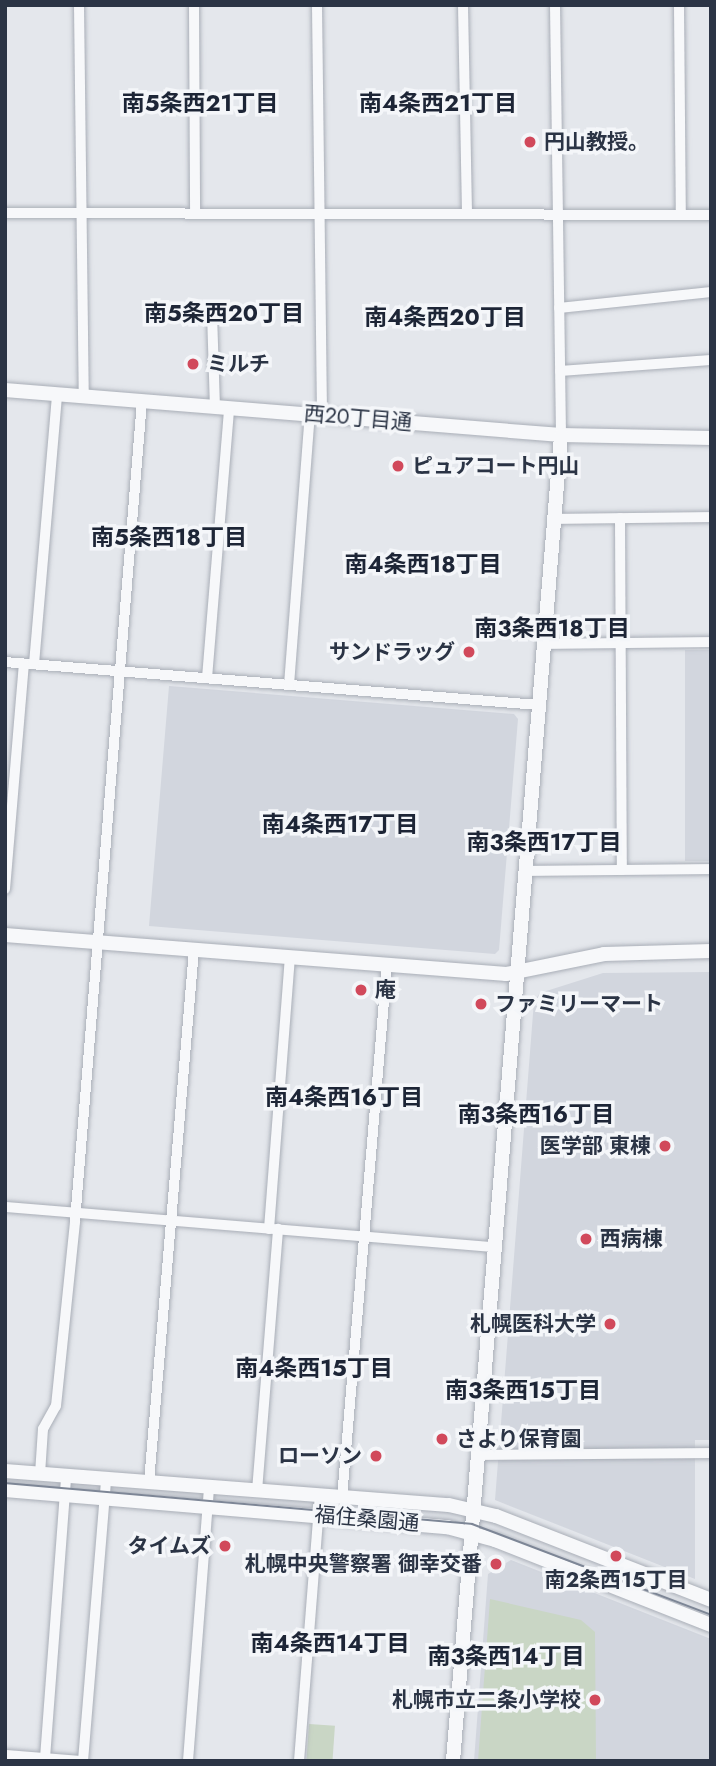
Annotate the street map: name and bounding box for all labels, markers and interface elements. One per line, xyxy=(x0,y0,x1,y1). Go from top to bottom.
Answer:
district label: 南5条西21丁目 xyxy=(122,89,278,117)
district label: 南4条西21丁目 xyxy=(359,89,517,117)
place label: 円山教授。 xyxy=(544,129,649,155)
marker: 円山教授。 xyxy=(522,134,538,150)
district label: 南5条西20丁目 xyxy=(144,299,304,327)
district label: 南4条西20丁目 xyxy=(364,303,526,331)
place label: ミルチ xyxy=(207,351,270,377)
marker: ミルチ xyxy=(185,356,201,372)
street label: 西20丁目通 xyxy=(303,401,413,435)
place label: ピュアコート円山 xyxy=(412,453,580,479)
marker: ピュアコート円山 xyxy=(390,458,406,474)
district label: 南5条西18丁目 xyxy=(91,523,247,551)
district label: 南4条西18丁目 xyxy=(344,550,502,578)
district label: 南3条西18丁目 xyxy=(474,614,630,642)
place label: サンドラッグ xyxy=(329,639,455,665)
marker: サンドラッグ xyxy=(461,644,477,660)
district label: 南4条西17丁目 xyxy=(262,810,418,838)
district label: 南3条西17丁目 xyxy=(467,828,621,856)
place label: 庵 xyxy=(375,977,396,1003)
marker: 庵 xyxy=(353,982,369,998)
place label: ファミリーマート xyxy=(495,991,663,1017)
marker: ファミリーマート xyxy=(473,996,489,1012)
district label: 南4条西16丁目 xyxy=(265,1083,423,1111)
district label: 南3条西16丁目 xyxy=(458,1100,614,1128)
place label: 医学部 東棟 xyxy=(540,1133,651,1159)
marker: 医学部 東棟 xyxy=(657,1138,673,1154)
place label: 西病棟 xyxy=(600,1226,663,1252)
marker: 西病棟 xyxy=(578,1231,594,1247)
place label: 札幌医科大学 xyxy=(470,1311,596,1337)
marker: 札幌医科大学 xyxy=(602,1316,618,1332)
district label: 南4条西15丁目 xyxy=(235,1354,393,1382)
district label: 南3条西15丁目 xyxy=(445,1376,601,1404)
place label: さより保育園 xyxy=(456,1426,582,1452)
marker: さより保育園 xyxy=(434,1431,450,1447)
place label: ローソン xyxy=(278,1443,362,1469)
marker: ローソン xyxy=(368,1448,384,1464)
street label: 福住桑園通 xyxy=(314,1502,420,1536)
place label: タイムズ xyxy=(127,1533,211,1559)
marker: タイムズ xyxy=(217,1538,233,1554)
marker: 南2条西15丁目 xyxy=(608,1548,624,1564)
place label: 札幌中央警察署 御幸交番 xyxy=(245,1551,482,1577)
marker: 札幌中央警察署 御幸交番 xyxy=(488,1556,504,1572)
place label: 南2条西15丁目 xyxy=(544,1567,688,1593)
district label: 南4条西14丁目 xyxy=(251,1629,409,1657)
district label: 南3条西14丁目 xyxy=(427,1642,585,1670)
place label: 札幌市立二条小学校 xyxy=(392,1687,581,1713)
marker: 札幌市立二条小学校 xyxy=(587,1692,603,1708)

